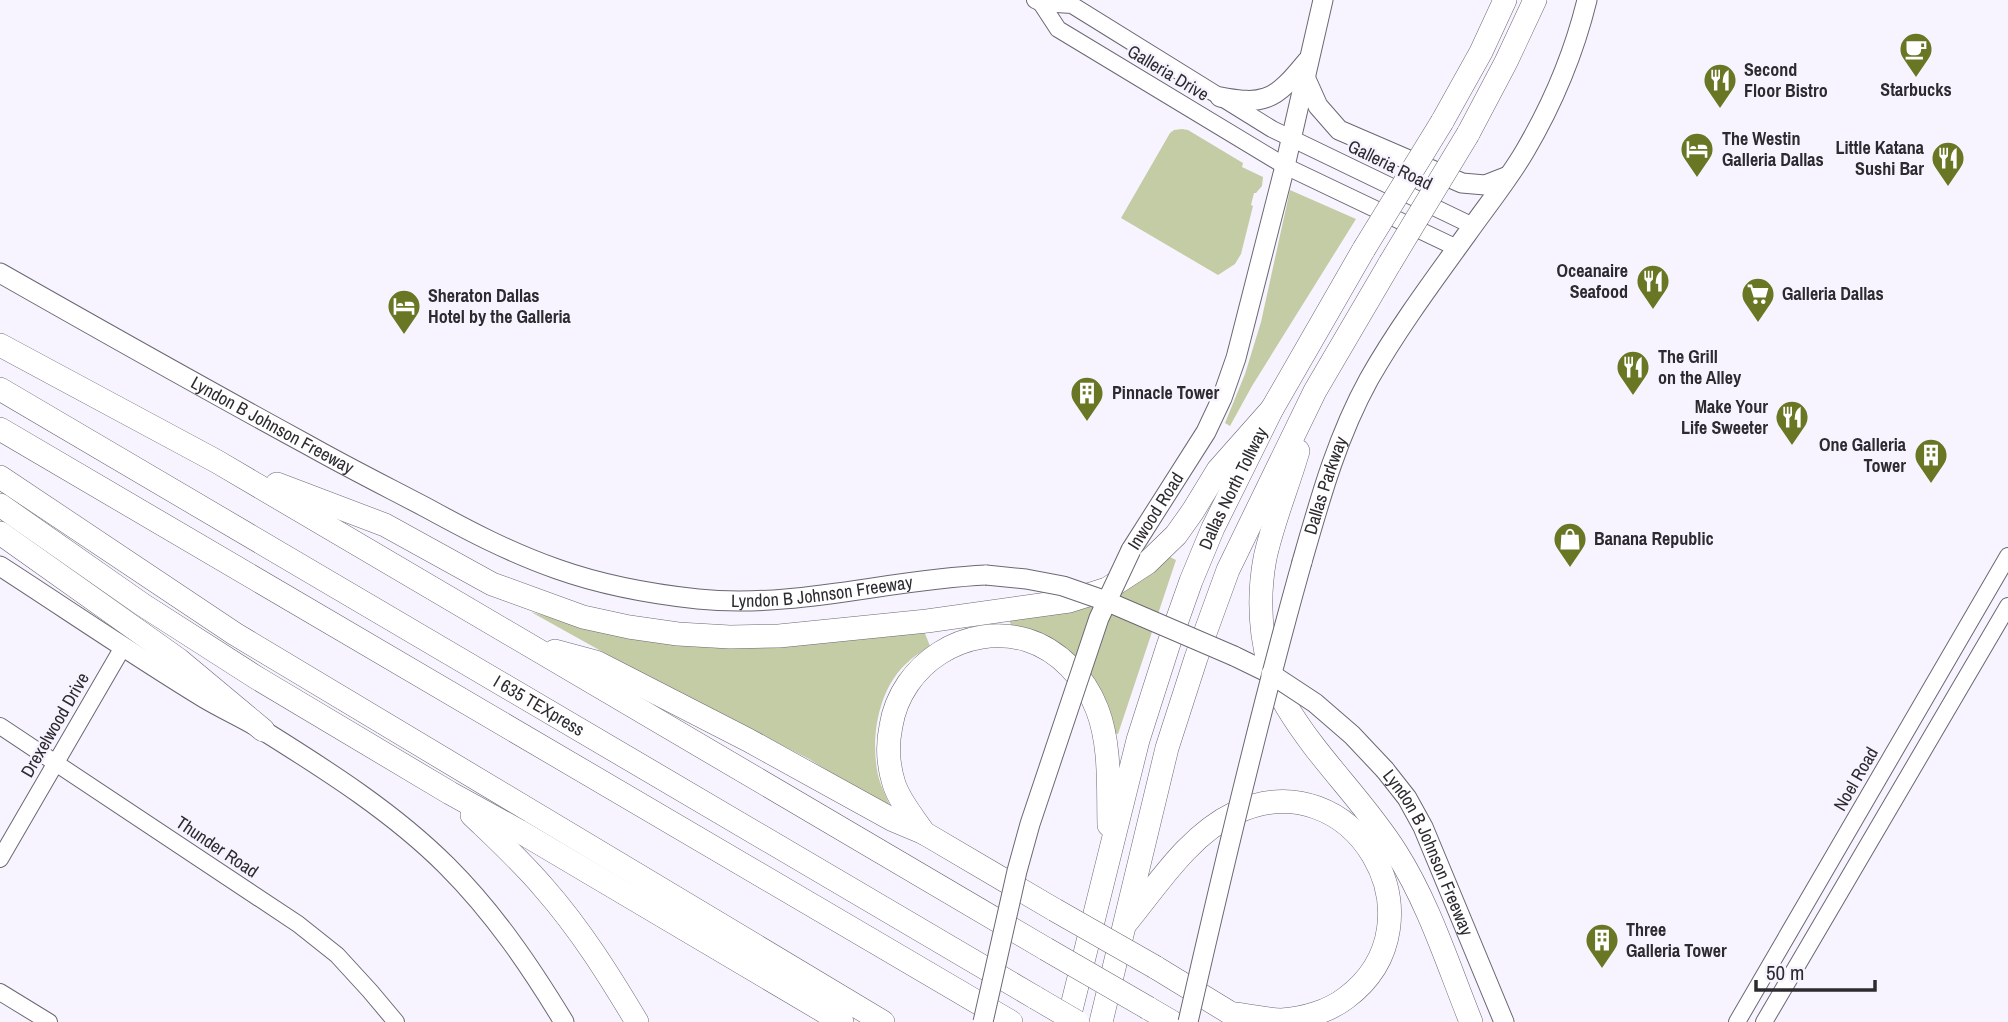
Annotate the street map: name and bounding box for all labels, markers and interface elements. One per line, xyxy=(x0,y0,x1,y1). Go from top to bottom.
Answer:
cafe icon: Starbucks xyxy=(1897,30,1935,79)
street label: Galleria Drive xyxy=(1123,38,1214,107)
place label: Second Floor Bistro xyxy=(1744,57,1828,103)
restaurant icon: Second Floor Bistro xyxy=(1701,61,1739,110)
place label: Starbucks xyxy=(1880,77,1952,102)
place label: The Westin Galleria Dallas xyxy=(1722,126,1824,172)
hotel icon: The Westin Galleria Dallas xyxy=(1678,130,1716,179)
street label: Galleria Road xyxy=(1344,133,1437,196)
place label: Little Katana Sushi Bar xyxy=(1835,135,1925,181)
restaurant icon: Little Katana Sushi Bar xyxy=(1929,139,1967,188)
place label: Oceanaire Seafood xyxy=(1557,258,1628,304)
restaurant icon: Oceanaire Seafood xyxy=(1634,262,1672,311)
supermarket icon: Galleria Dallas xyxy=(1739,275,1777,324)
place label: Galleria Dallas xyxy=(1782,281,1884,306)
place label: Sheraton Dallas Hotel by the Galleria xyxy=(428,283,572,329)
hotel icon: Sheraton Dallas Hotel by the Galleria xyxy=(385,287,423,336)
place label: The Grill on the Alley xyxy=(1658,344,1742,390)
restaurant icon: The Grill on the Alley xyxy=(1614,348,1652,397)
street label: Lyndon B Johnson Freeway xyxy=(186,370,359,480)
building icon: Pinnacle Tower xyxy=(1068,374,1106,423)
place label: Pinnacle Tower xyxy=(1112,380,1219,405)
place label: Make Your Life Sweeter xyxy=(1681,394,1768,440)
restaurant icon: Make Your Life Sweeter xyxy=(1773,398,1811,447)
street label: Dallas North Tollway xyxy=(1192,422,1273,553)
street label: Dallas Parkway xyxy=(1298,432,1353,537)
place label: One Galleria Tower xyxy=(1819,432,1907,478)
building icon: One Galleria Tower xyxy=(1912,436,1950,485)
street label: Inwood Road xyxy=(1121,467,1189,554)
shop icon: Banana Republic xyxy=(1551,520,1589,569)
place label: Banana Republic xyxy=(1594,526,1714,551)
street label: Lyndon B Johnson Freeway xyxy=(731,569,915,613)
street label: Drexelwood Drive xyxy=(14,668,95,782)
street label: I 635 TEXpress xyxy=(489,669,589,742)
street label: Noel Road xyxy=(1827,742,1884,815)
street label: Lyndon B Johnson Freeway xyxy=(1377,764,1480,940)
street label: Thunder Road xyxy=(171,810,263,883)
place label: Three Galleria Tower xyxy=(1626,917,1727,963)
building icon: Three Galleria Tower xyxy=(1583,921,1621,970)
scale bar xyxy=(1756,948,1875,992)
text: 50 m xyxy=(1766,958,1804,987)

